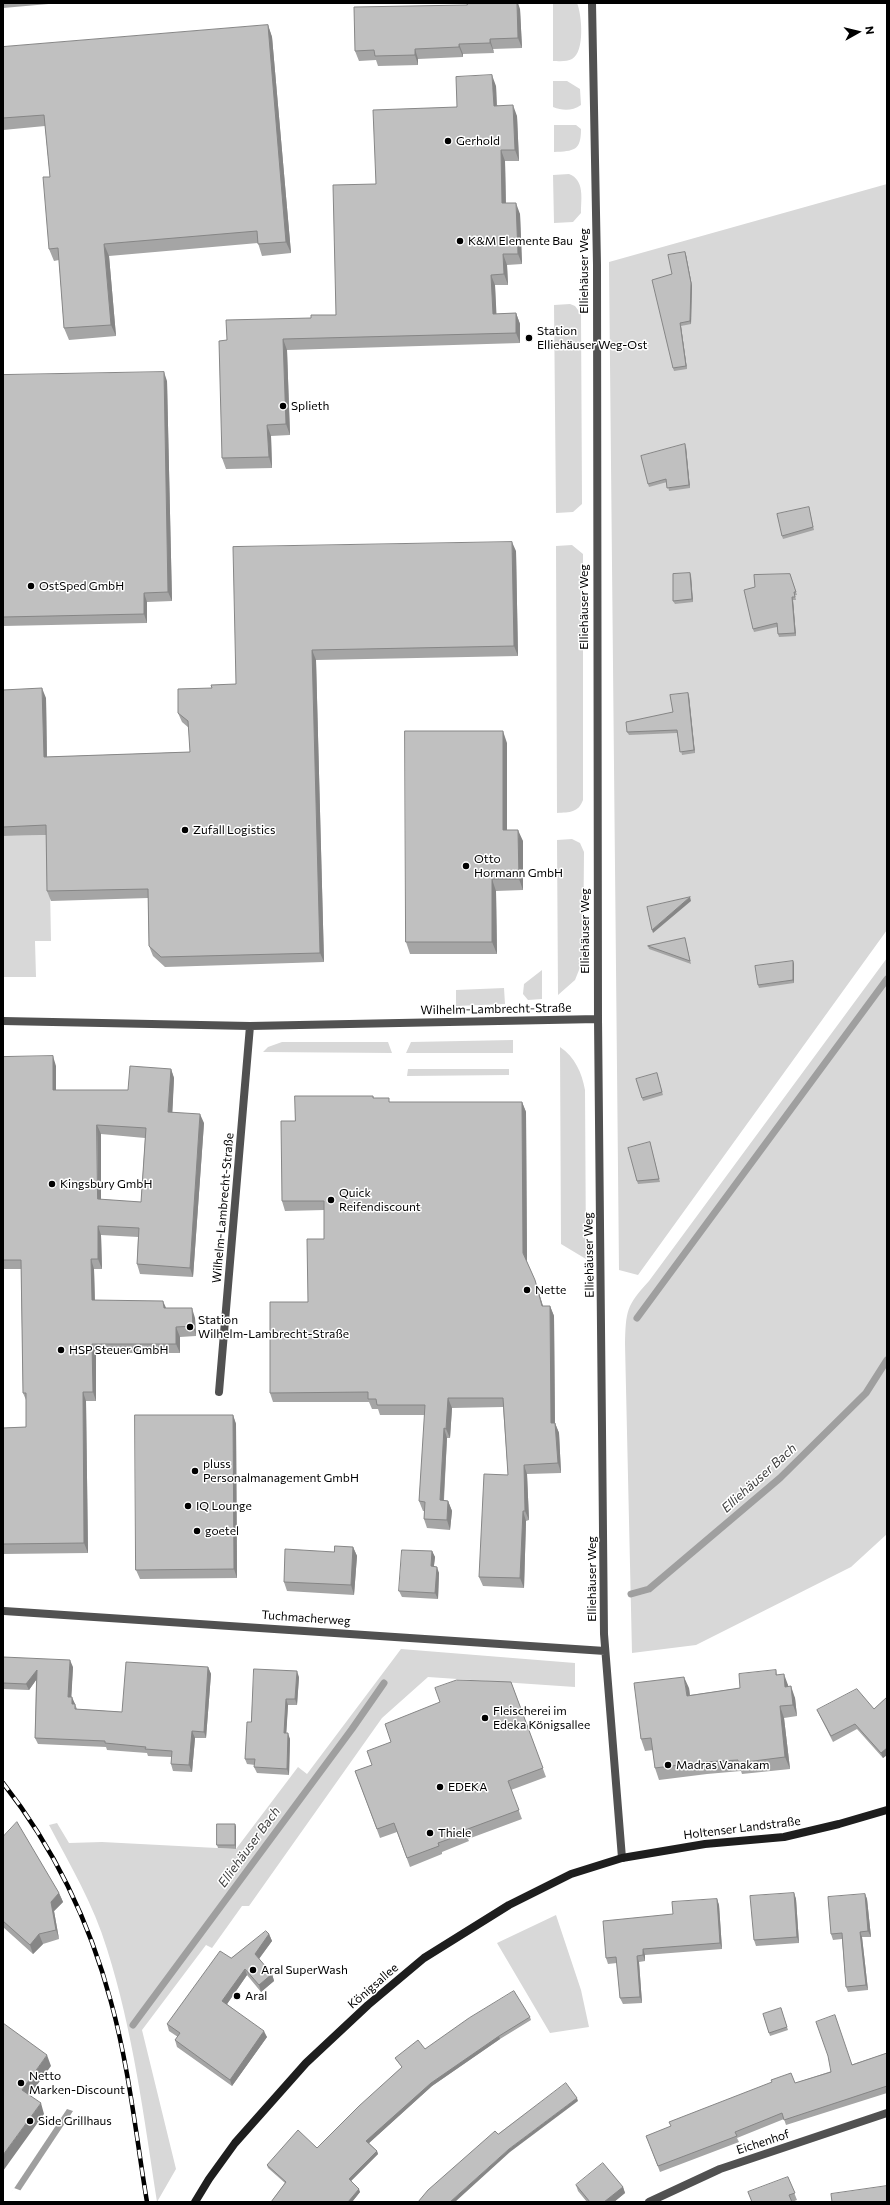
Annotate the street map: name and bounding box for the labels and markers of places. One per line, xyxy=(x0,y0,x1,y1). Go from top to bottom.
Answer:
place label: Gerhold xyxy=(456,134,500,148)
marker: Gerhold xyxy=(443,136,453,146)
place label: K&M Elemente Bau xyxy=(468,234,573,248)
marker: K&M Elemente Bau xyxy=(455,236,465,246)
place label: Station Elliehäuser Weg-Ost xyxy=(537,324,648,352)
marker: Station Elliehäuser Weg-Ost xyxy=(524,333,534,343)
place label: Splieth xyxy=(291,399,329,413)
marker: Splieth xyxy=(278,401,288,411)
place label: OstSped GmbH xyxy=(39,579,124,593)
marker: OstSped GmbH xyxy=(26,581,36,591)
place label: Zufall Logistics xyxy=(193,823,276,837)
marker: Zufall Logistics xyxy=(180,825,190,835)
place label: Otto Hormann GmbH xyxy=(474,852,563,880)
marker: Otto Hormann GmbH xyxy=(461,861,471,871)
place label: Kingsbury GmbH xyxy=(60,1177,152,1191)
marker: Kingsbury GmbH xyxy=(47,1179,57,1189)
place label: Quick Reifendiscount xyxy=(339,1186,421,1214)
marker: Quick Reifendiscount xyxy=(326,1195,336,1205)
place label: Nette xyxy=(535,1283,566,1297)
marker: Nette xyxy=(522,1285,532,1295)
place label: Station Wilhelm-Lambrecht-Straße xyxy=(198,1313,349,1341)
marker: Station Wilhelm-Lambrecht-Straße xyxy=(185,1322,195,1332)
place label: HSP Steuer GmbH xyxy=(69,1343,168,1357)
marker: HSP Steuer GmbH xyxy=(56,1345,66,1355)
place label: pluss Personalmanagement GmbH xyxy=(203,1457,359,1485)
marker: pluss Personalmanagement GmbH xyxy=(190,1466,200,1476)
place label: IQ Lounge xyxy=(196,1499,252,1513)
marker: IQ Lounge xyxy=(183,1501,193,1511)
place label: goetel xyxy=(205,1524,239,1538)
marker: goetel xyxy=(192,1526,202,1536)
place label: Fleischerei im Edeka Königsallee xyxy=(493,1704,590,1732)
marker: Fleischerei im Edeka Königsallee xyxy=(480,1713,490,1723)
place label: Madras Vanakam xyxy=(676,1758,770,1772)
marker: Madras Vanakam xyxy=(663,1760,673,1770)
place label: EDEKA xyxy=(448,1780,487,1794)
marker: EDEKA xyxy=(435,1782,445,1792)
place label: Thiele xyxy=(438,1826,471,1840)
marker: Thiele xyxy=(425,1828,435,1838)
place label: Aral SuperWash xyxy=(261,1963,348,1977)
marker: Aral SuperWash xyxy=(248,1965,258,1975)
place label: Aral xyxy=(245,1989,267,2003)
marker: Aral xyxy=(232,1991,242,2001)
place label: Netto Marken-Discount xyxy=(29,2069,125,2097)
marker: Netto Marken-Discount xyxy=(16,2078,26,2088)
place label: Side Grillhaus xyxy=(38,2114,112,2128)
marker: Side Grillhaus xyxy=(25,2116,35,2126)

